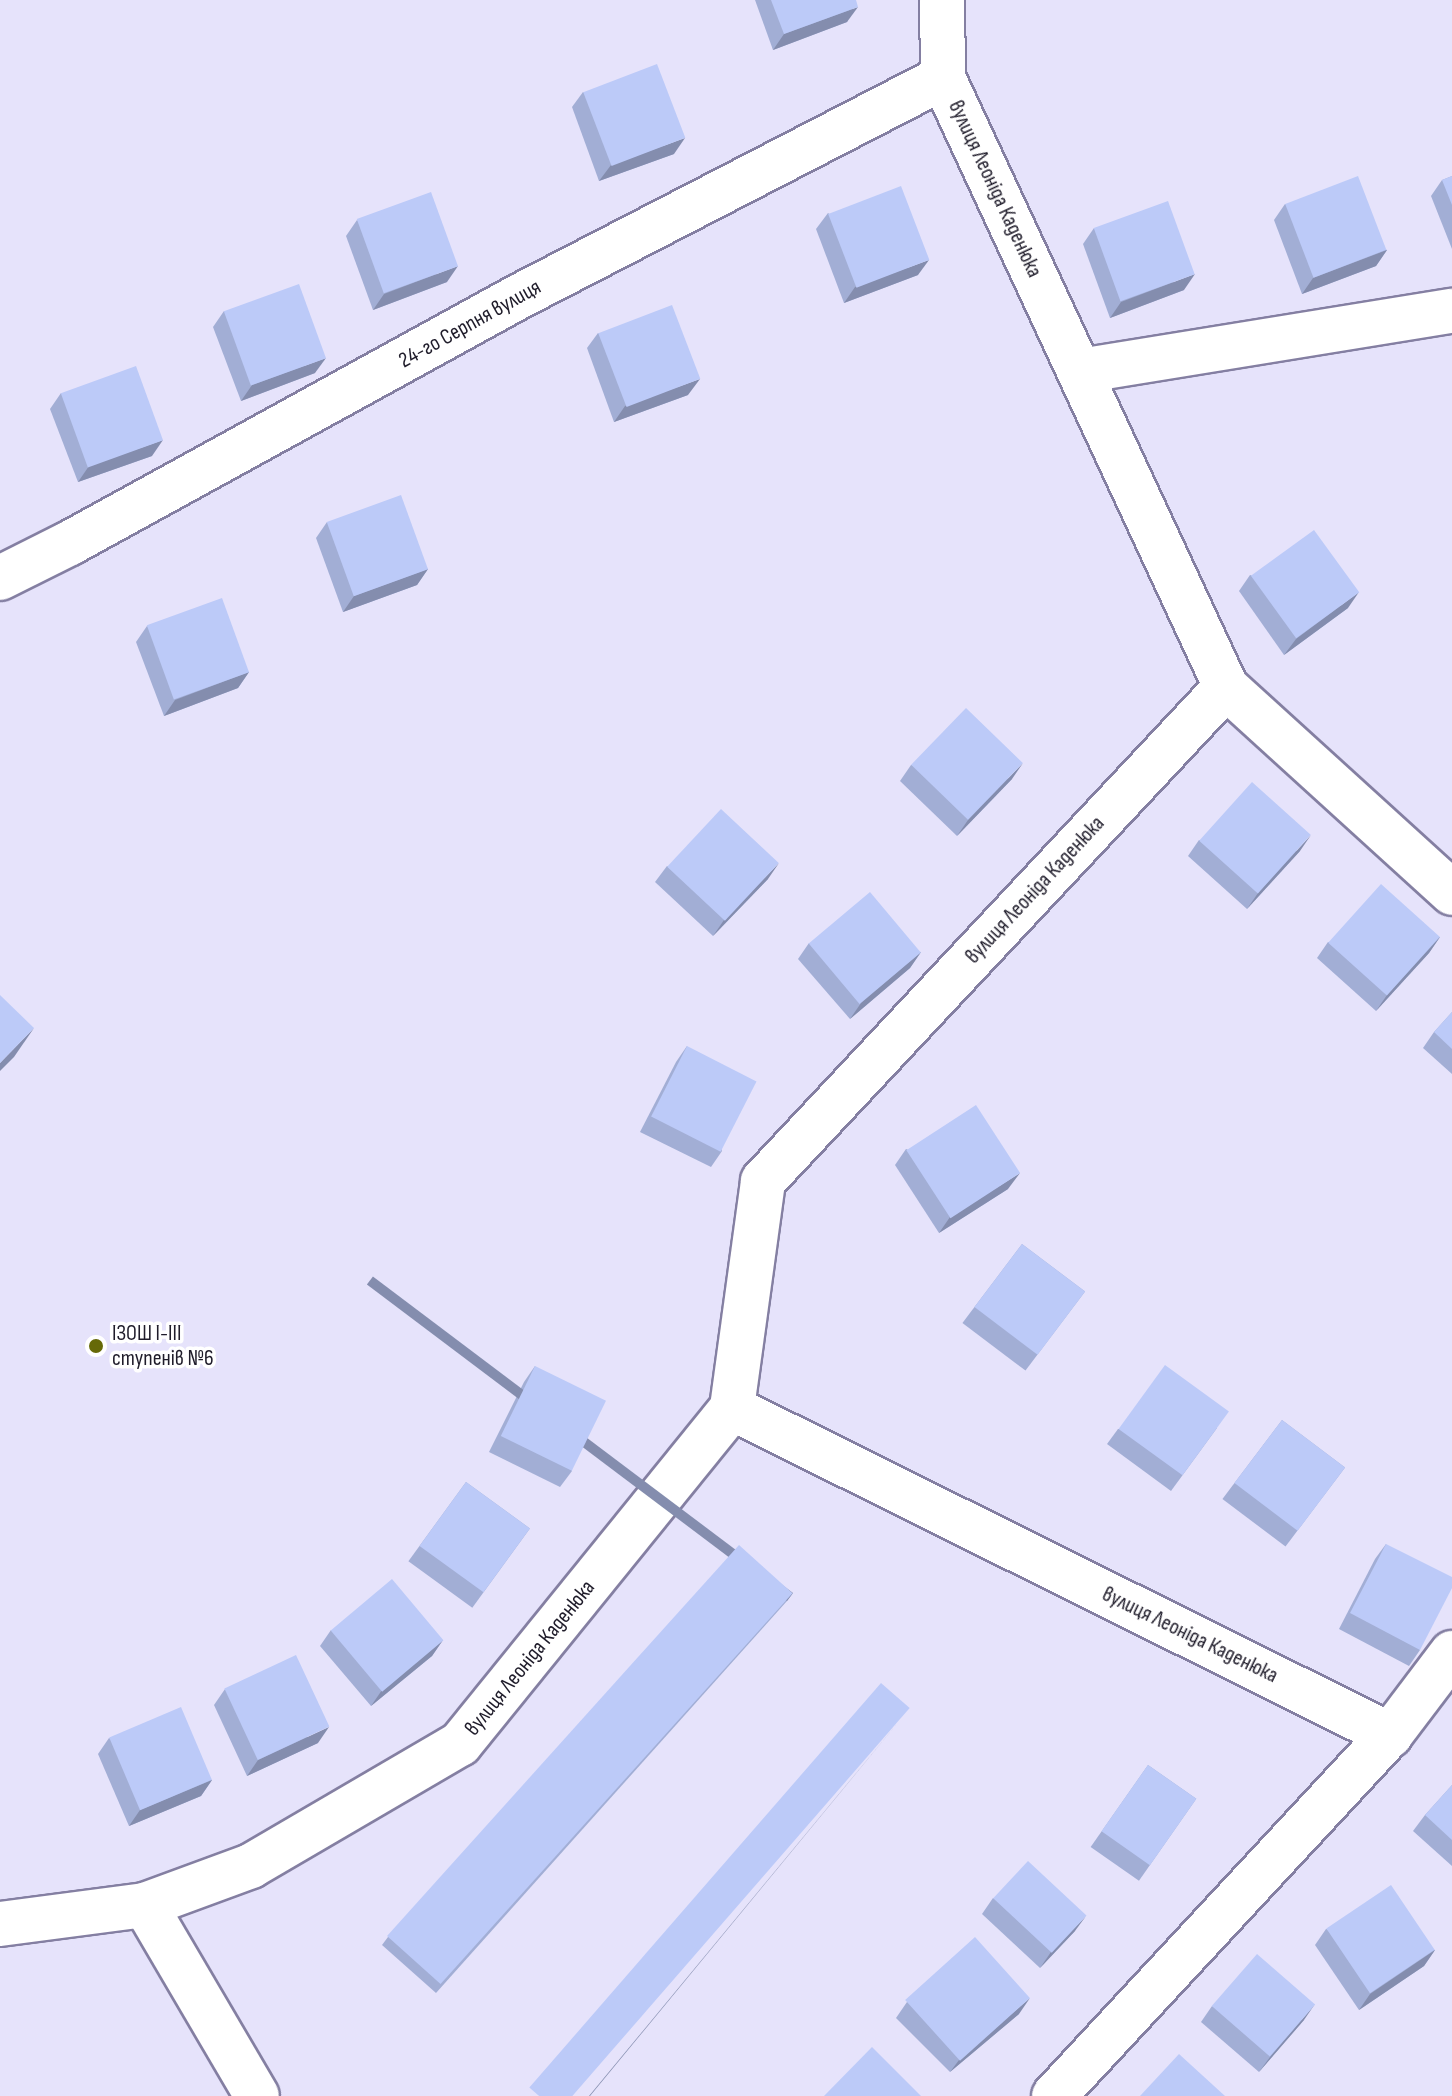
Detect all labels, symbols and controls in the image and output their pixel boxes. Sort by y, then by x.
street label: вулиця Леоніда Каденюка [942,96,1048,282]
street label: 24-го Серпня вулиця [394,274,546,374]
street label: вулиця Леоніда Каденюка [960,811,1110,969]
place label: ІЗОШ І-ІІІ ступенів №6 [112,1320,214,1372]
marker: ІЗОШ І-ІІІ ступенів №6 [87,1337,105,1355]
street label: вулиця Леоніда Каденюка [459,1575,601,1741]
street label: вулиця Леоніда Каденюка [1098,1581,1282,1689]

